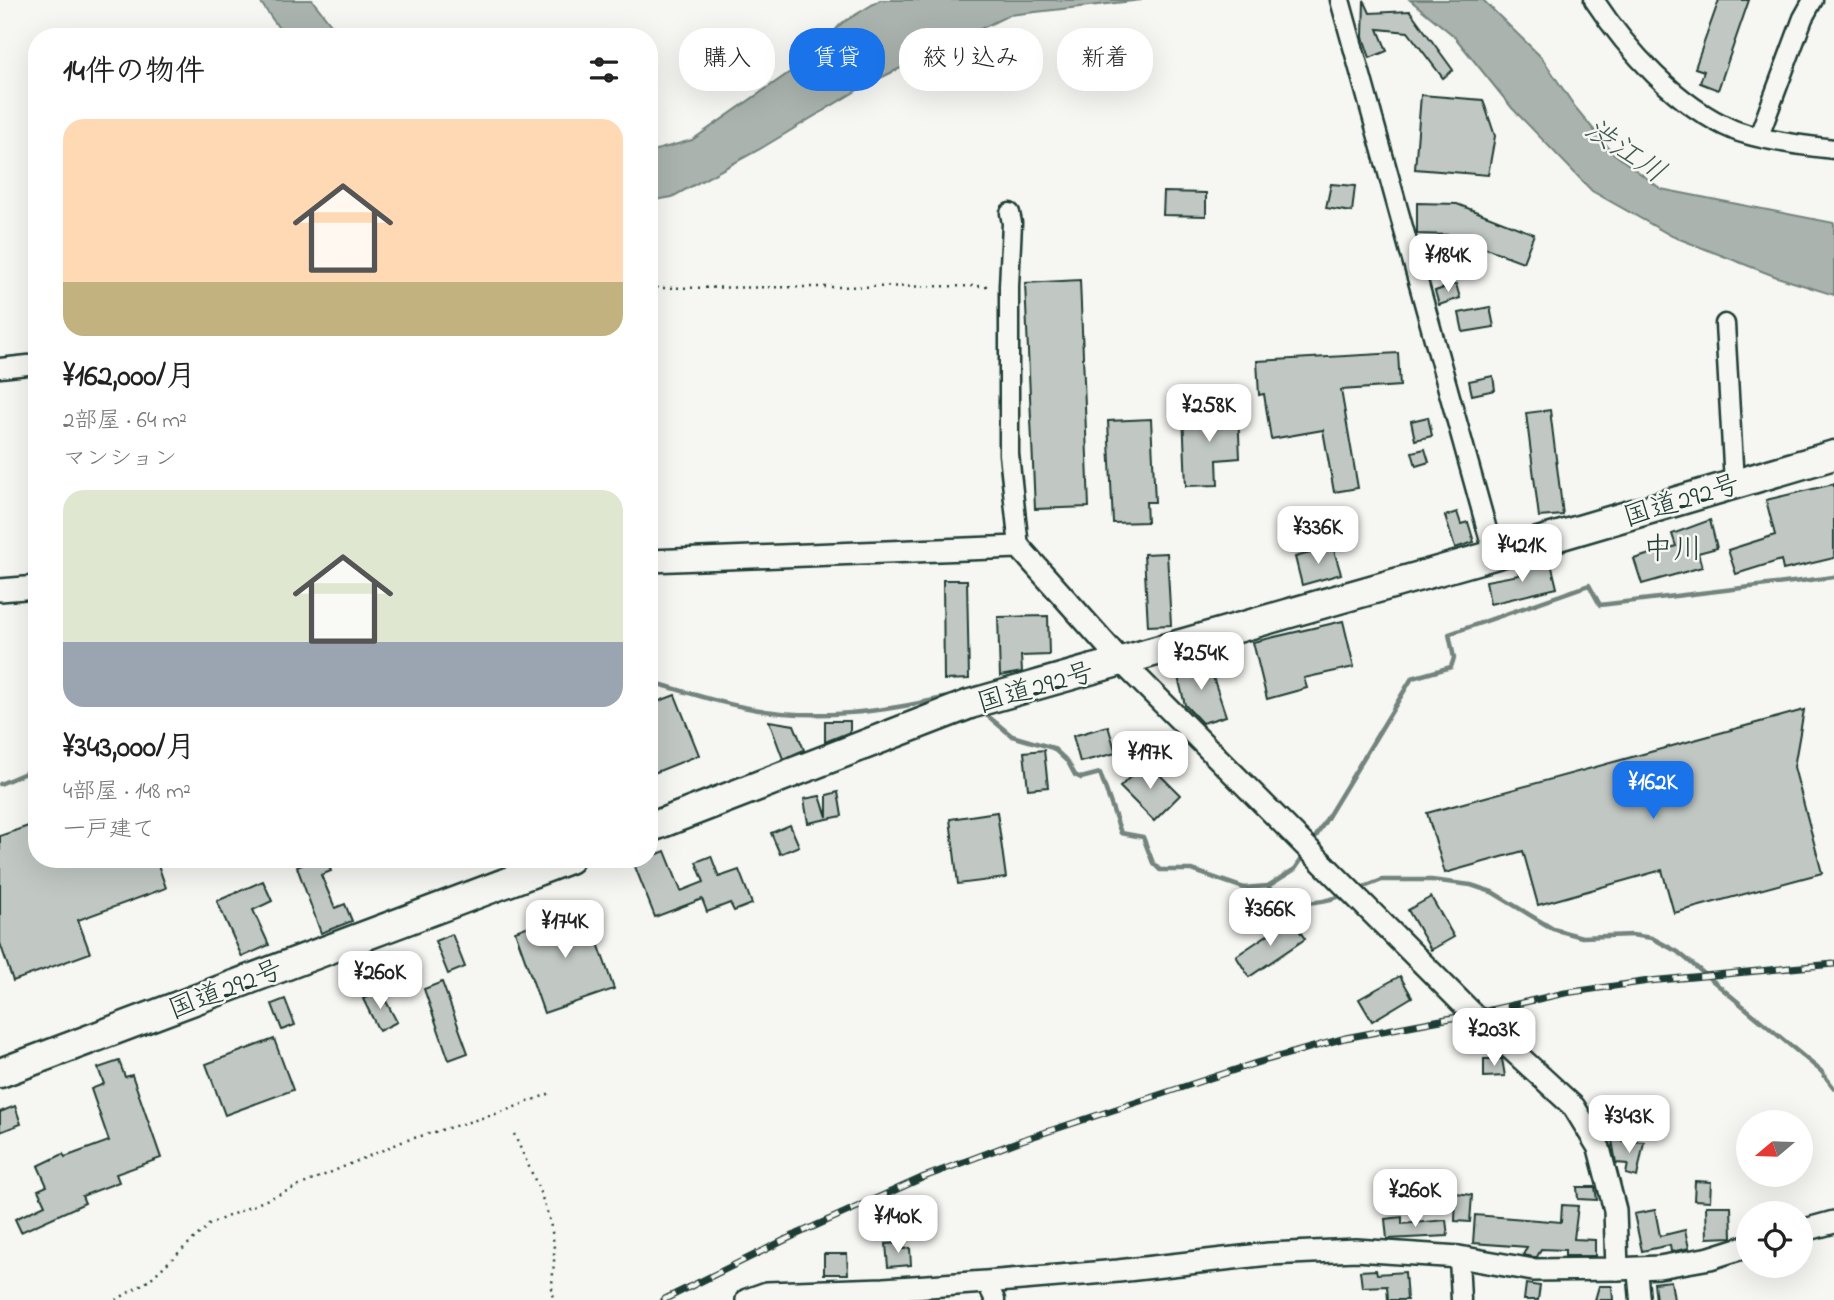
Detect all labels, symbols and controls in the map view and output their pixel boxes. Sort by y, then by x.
chip: 購入 [679,28,775,91]
chip: 賃貸 [789,28,885,91]
chip: 絞り込み [899,28,1043,91]
chip: 新着 [1057,28,1153,91]
text: 14件の物件 [63,51,205,95]
icon: filters [585,51,623,89]
water label: 渋江川 [1575,109,1674,196]
icon: home [280,165,406,291]
pin: ¥184K [1399,234,1497,294]
text: ¥184K [1425,240,1471,273]
text: ¥162,000/月 [63,356,196,400]
pin: ¥258K [1160,384,1258,444]
text: ¥258K [1182,390,1236,423]
text: 2部屋 · 64 m² [63,405,187,438]
text: マンション [63,443,177,476]
street label: 国道292号 [1619,465,1746,540]
pin: ¥336K [1269,506,1367,566]
text: ¥336K [1293,512,1343,545]
pin: ¥421K [1473,524,1571,584]
district label: 中川 [1643,529,1703,573]
text: ¥421K [1498,530,1546,563]
icon: home [280,536,406,662]
pin: ¥254K [1152,632,1250,692]
text: ¥254K [1174,638,1228,671]
street label: 国道292号 [973,653,1099,726]
text: ¥343,000/月 [63,727,195,771]
pin: ¥197K [1101,732,1199,791]
text: ¥197K [1128,737,1172,770]
pin: ¥162K [1604,762,1702,821]
text: ¥162K [1629,767,1678,800]
text: 4部屋 · 148 m² [63,776,191,809]
text: 一戸建て [63,814,155,847]
pin: ¥366K [1221,888,1319,948]
text: ¥366K [1245,894,1295,927]
pin: ¥174K [516,900,614,960]
text: ¥174K [542,906,588,939]
street label: 国道292号 [163,951,290,1032]
pin: ¥260K [331,951,429,1011]
text: ¥260K [354,957,406,990]
pin: ¥203K [1445,1009,1543,1068]
text: ¥203K [1469,1014,1520,1047]
pin: ¥343K [1580,1096,1678,1155]
text: ¥343K [1605,1101,1653,1134]
north arrow [1736,1110,1813,1186]
map controls [1736,1110,1813,1278]
pin: ¥260K [1366,1170,1464,1229]
text: ¥260K [1389,1175,1441,1208]
pin: ¥140K [849,1196,947,1255]
text: ¥140K [875,1201,921,1234]
button: locate [1736,1201,1813,1278]

